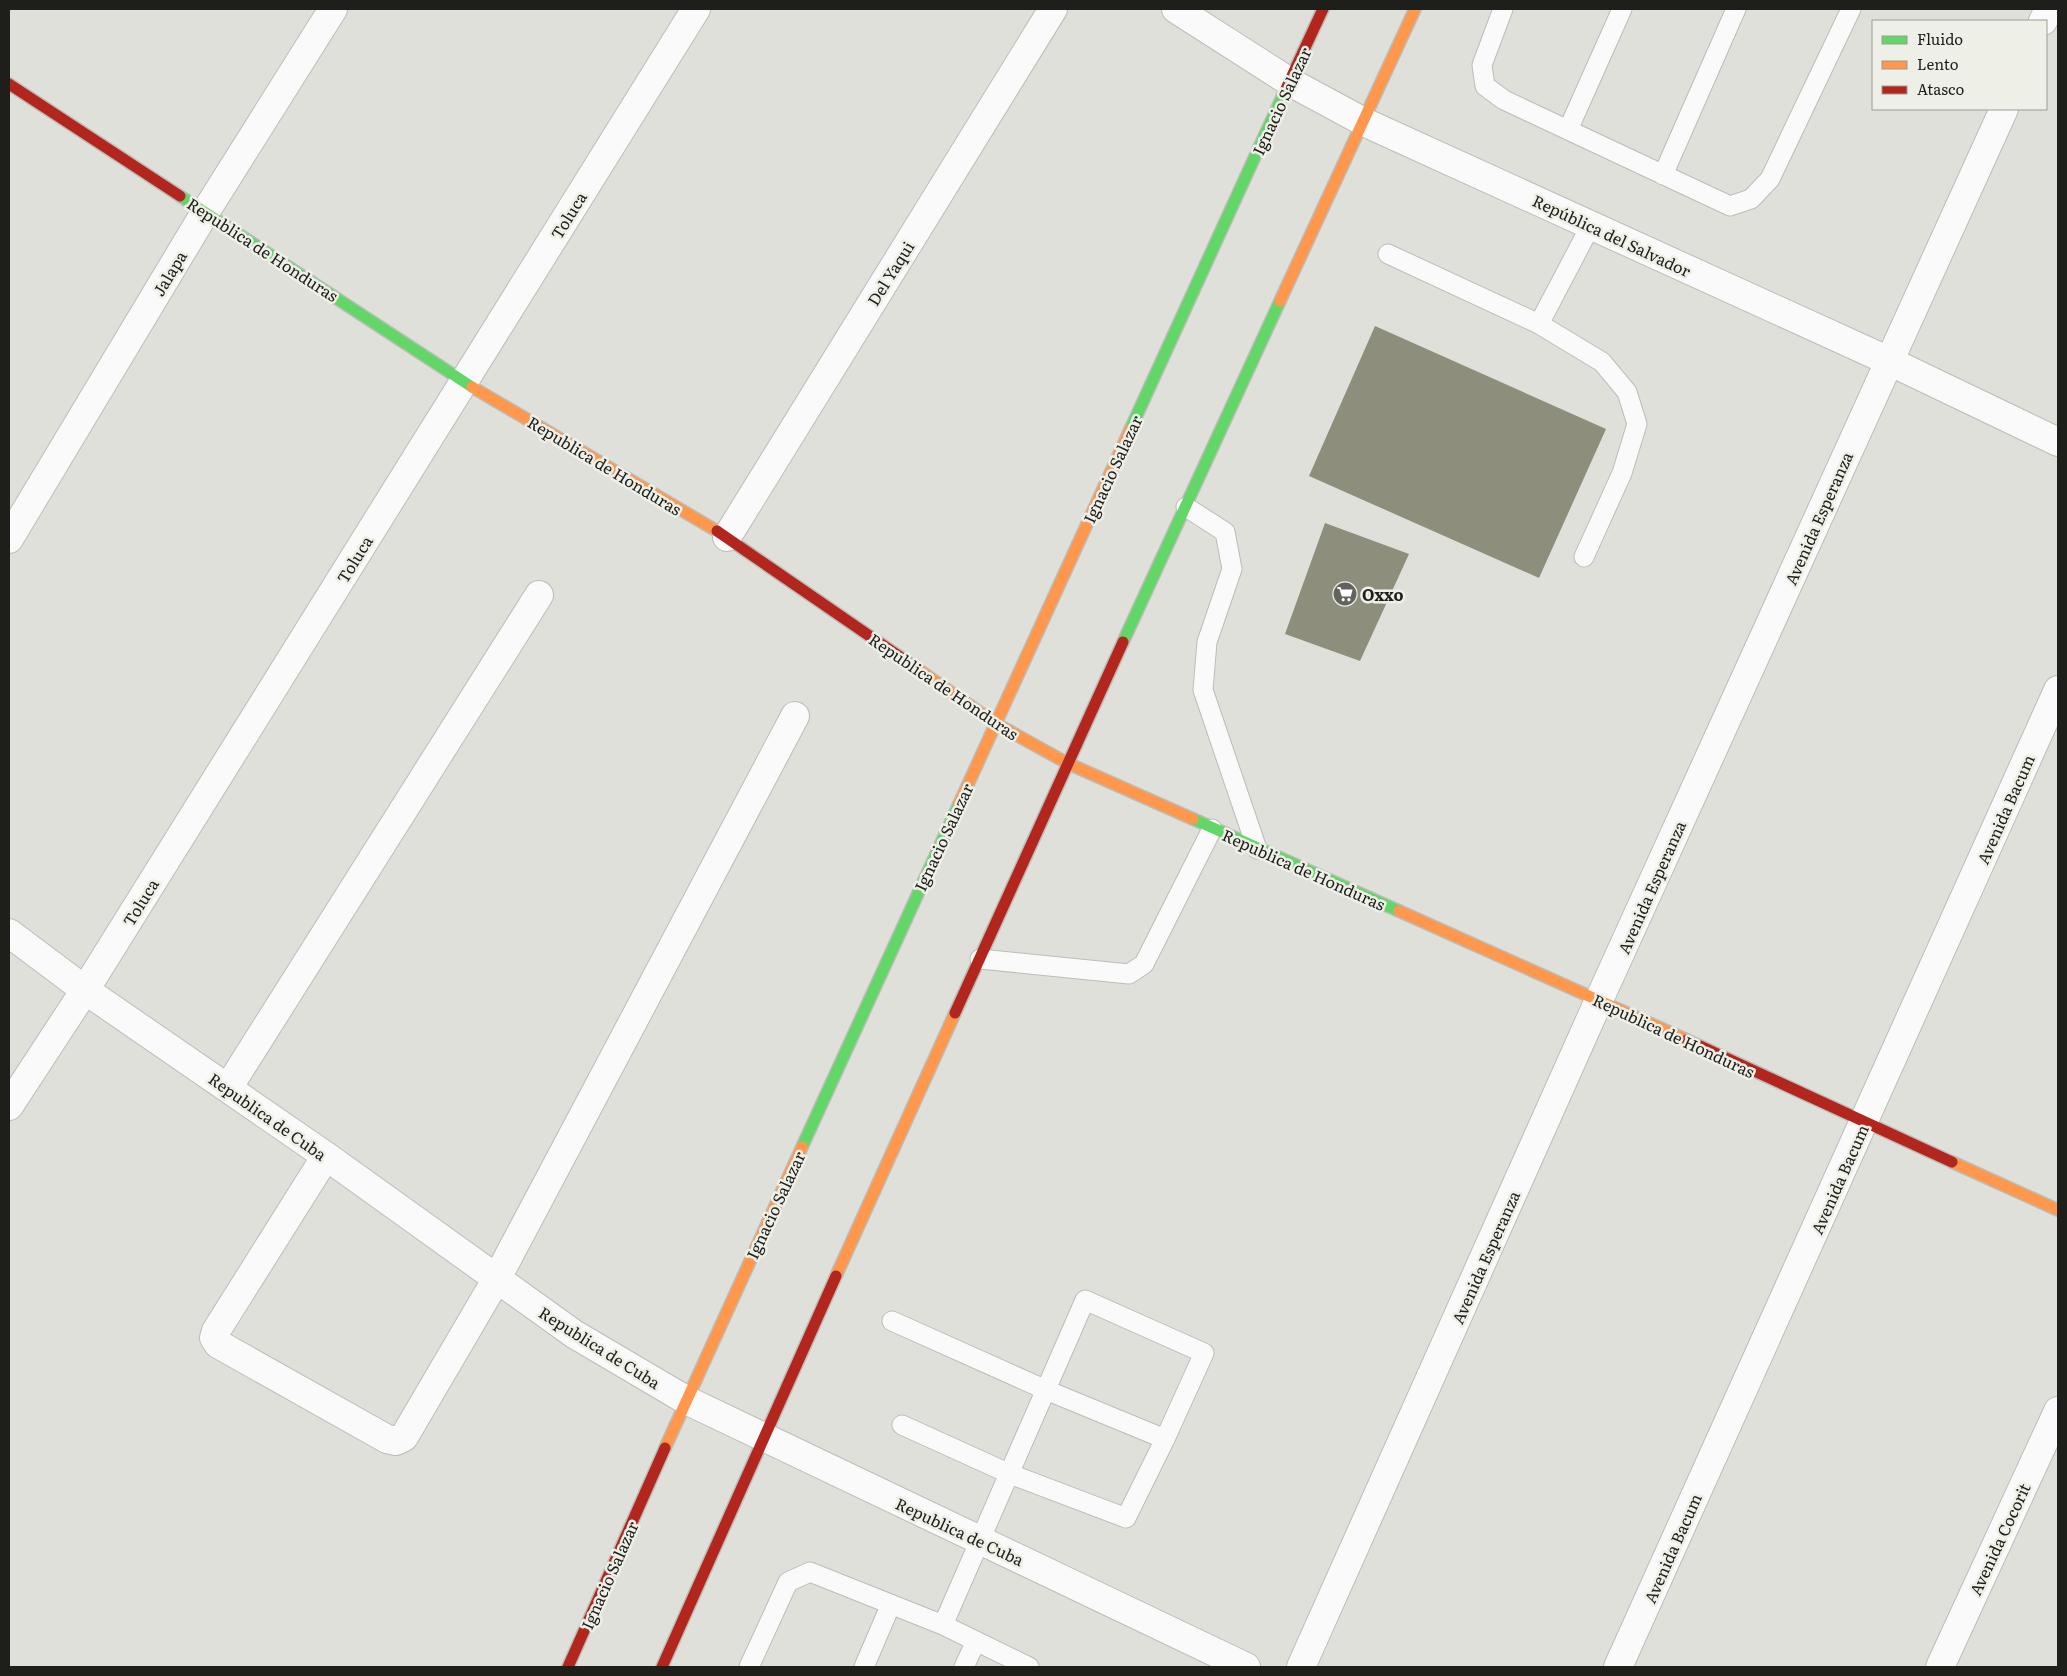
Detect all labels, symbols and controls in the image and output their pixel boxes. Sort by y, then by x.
legend [1872,20,2047,110]
text: Fluido [1917,27,1963,50]
street label: Ignacio Salazar [1246,43,1317,159]
text: Lento [1917,52,1959,75]
text: Atasco [1917,77,1964,100]
street label: Toluca [544,186,592,243]
street label: República del Salvador [1529,188,1695,282]
street label: Republica de Honduras [183,191,343,307]
street label: Del Yaqui [861,236,919,310]
street label: Jalapa [146,245,192,300]
street label: Republica de Honduras [523,409,687,521]
street label: Ignacio Salazar [1077,411,1148,527]
street label: Avenida Esperanza [1778,447,1858,588]
street label: Toluca [330,530,378,587]
supermarket icon: Oxxo [1332,581,1358,607]
place label: Oxxo [1362,582,1403,606]
street label: Republica de Honduras [864,627,1024,745]
street label: Avenida Bacum [1970,750,2040,868]
street label: Ignacio Salazar [908,779,979,895]
street label: Avenida Esperanza [1611,816,1691,957]
street label: Republica de Honduras [1219,822,1389,916]
street label: Toluca [116,873,164,930]
street label: Republica de Honduras [1589,987,1759,1083]
street label: Republica de Cuba [204,1066,332,1166]
street label: Avenida Bacum [1804,1120,1874,1238]
street label: Ignacio Salazar [740,1147,811,1263]
street label: Avenida Esperanza [1445,1186,1525,1327]
street label: Republica de Cuba [535,1300,666,1394]
street label: Avenida Cocorit [1962,1478,2036,1599]
street label: Avenida Bacum [1637,1489,1707,1607]
street label: Republica de Cuba [892,1491,1028,1571]
street label: Ignacio Salazar [574,1517,644,1633]

